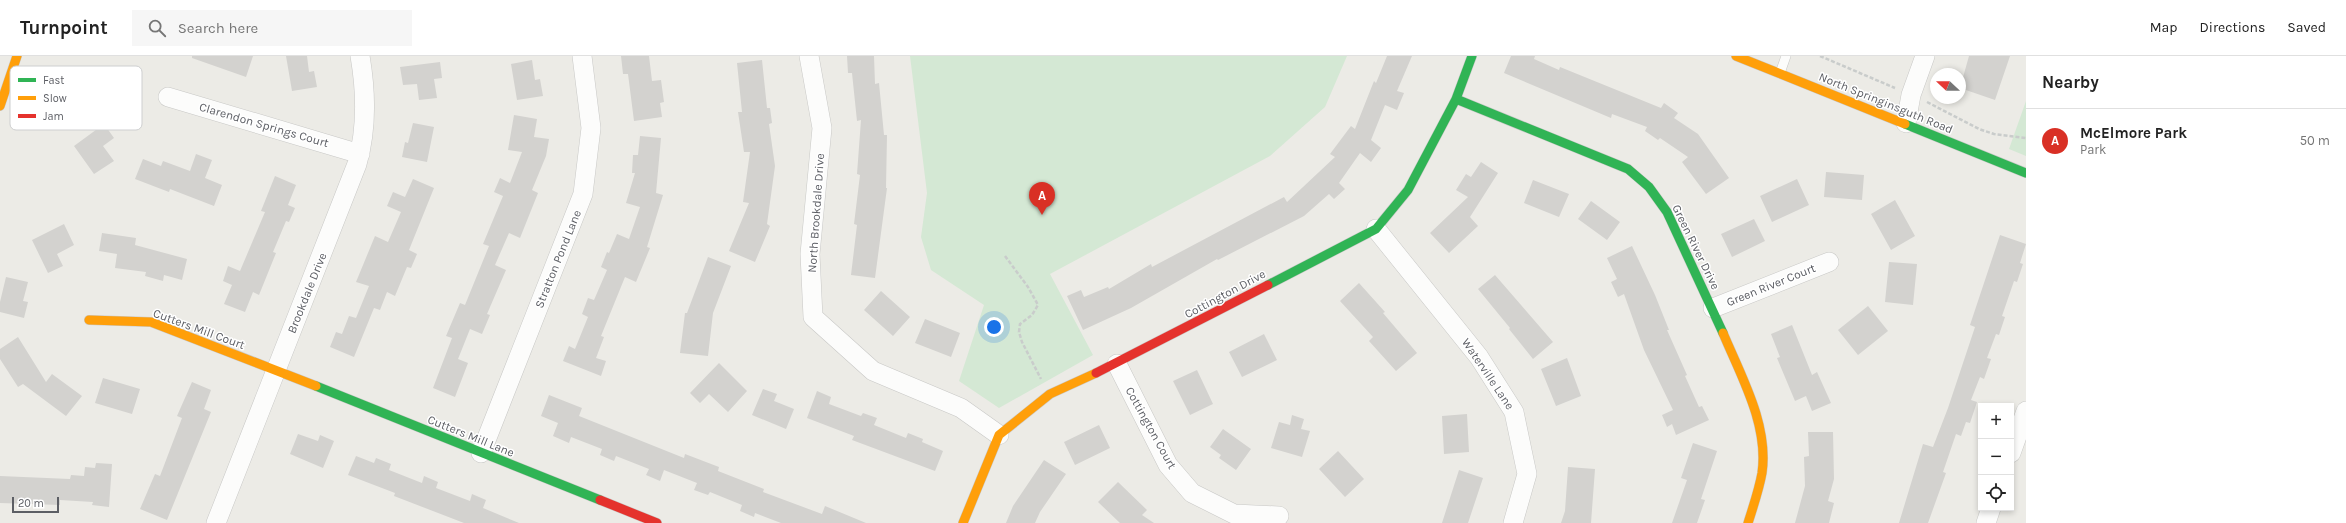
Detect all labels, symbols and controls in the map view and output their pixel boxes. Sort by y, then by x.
search box [132,10,412,46]
text: Turnpoint [20,17,108,39]
icon: search [146,17,168,39]
text: Search here [178,19,258,37]
text: Map [2150,19,2178,36]
text: Directions [2200,19,2265,36]
text: Saved [2287,19,2326,36]
legend [10,66,142,130]
north arrow [1930,68,1966,104]
street label: North Springinsguth Road [1817,70,1955,136]
text: Nearby [2042,72,2099,92]
text: Fast [43,74,64,87]
text: Slow [43,92,67,105]
street label: Clarendon Springs Court [198,100,331,150]
text: Jam [43,110,64,123]
text: McElmore Park [2080,124,2187,142]
text: A [2051,133,2059,148]
text: 50 m [2300,133,2330,148]
text: Park [2080,142,2106,157]
street label: North Brookdale Drive [805,153,827,273]
pin: A [1029,182,1055,215]
street label: Green River Drive [1669,202,1723,292]
street label: Stratton Pond Lane [532,208,584,310]
street label: Brookdale Drive [284,251,330,335]
street label: Green River Court [1724,261,1818,309]
street label: Cottington Drive [1182,267,1268,321]
street label: Cutters Mill Court [151,306,247,352]
your location [984,317,1004,337]
street label: Waterville Lane [1459,336,1517,412]
street label: Cottington Court [1123,384,1180,472]
map controls [1978,403,2014,511]
button: + [1978,403,2014,439]
street label: Cutters Mill Lane [426,412,516,460]
button: − [1978,439,2014,475]
button: locate [1978,475,2014,511]
scale bar [12,495,59,514]
text: 20 m [18,497,44,510]

